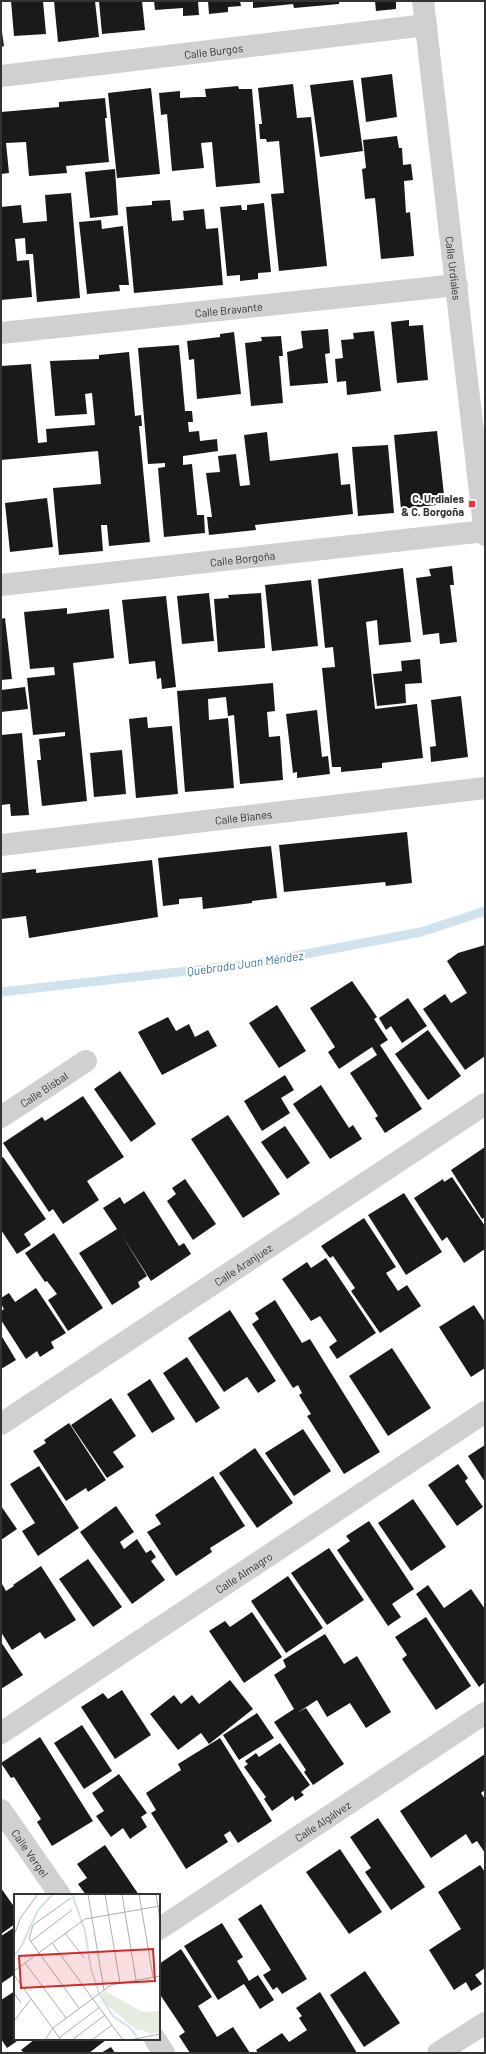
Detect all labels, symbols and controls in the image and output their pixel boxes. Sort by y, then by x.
street label: Calle Burgos [183,41,244,60]
street label: Calle Urdiales [444,235,464,301]
street label: Calle Bravante [194,299,263,319]
place label: C. Urdiales & C. Borgoña [401,492,464,518]
marker: C. Urdiales & C. Borgoña [467,499,477,509]
street label: Calle Borgoña [209,548,276,568]
street label: Calle Blanes [214,807,273,826]
water label: Quebrada Juan Méndez [186,948,305,978]
street label: Calle Bisbal [17,1069,70,1109]
street label: Calle Aranjuez [211,1240,275,1288]
street label: Calle Almagro [213,1549,274,1596]
street label: Calle Algálvez [292,1797,353,1844]
street label: Calle Vergel [10,1826,52,1879]
inset map [14,1894,160,2040]

